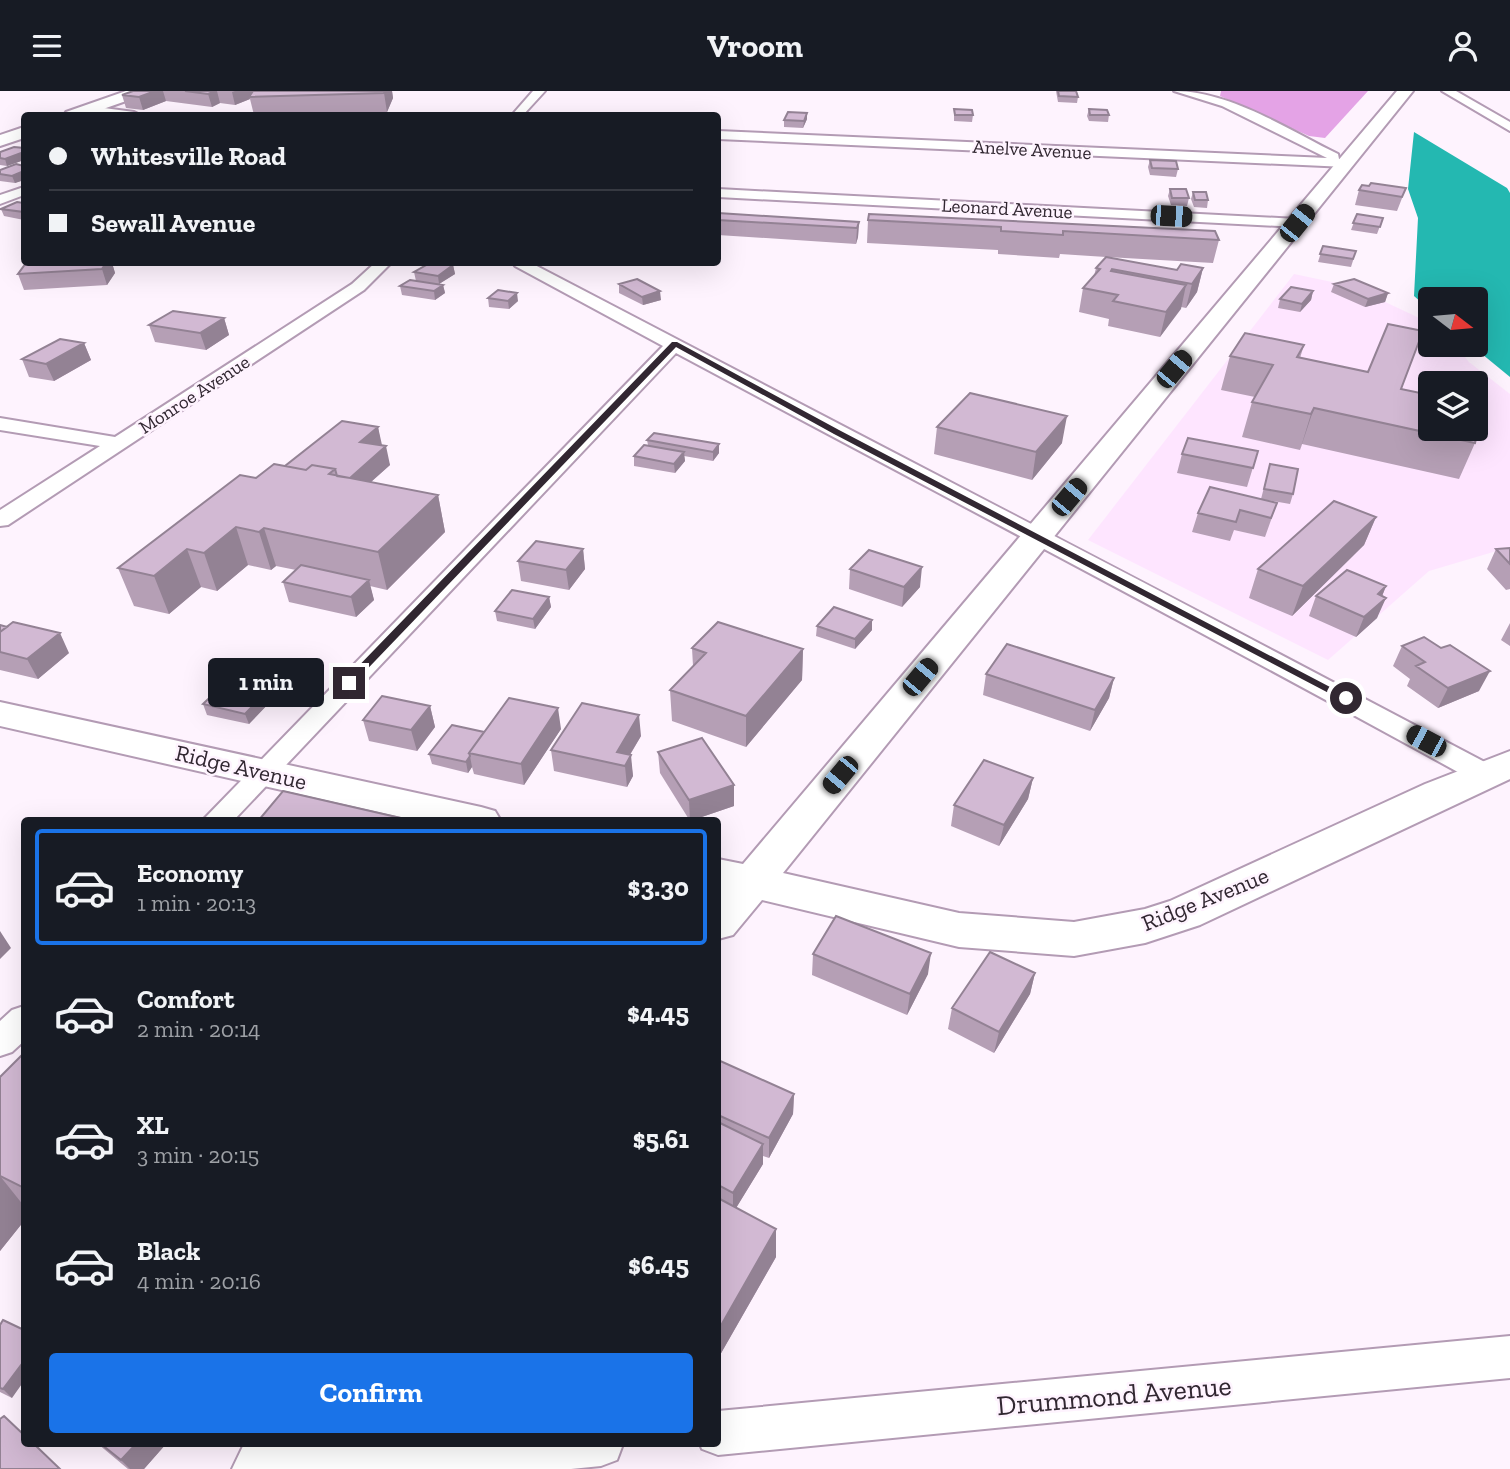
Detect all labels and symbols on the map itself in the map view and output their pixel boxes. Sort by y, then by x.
street label: Anelve Avenue [972,135,1092,164]
street label: Leonard Avenue [941,194,1073,223]
car [1276,200,1319,246]
car [1150,204,1193,228]
north arrow [1418,287,1488,357]
car [1153,346,1196,392]
street label: Monroe Avenue [135,350,254,439]
car [1048,474,1091,520]
car [899,654,942,700]
callout: 1 min [209,659,324,707]
route end [333,667,365,699]
route start [1330,682,1362,714]
car [1403,722,1450,760]
street label: Ridge Avenue [173,738,309,796]
car [819,752,862,798]
street label: Ridge Avenue [1138,861,1272,937]
street label: Drummond Avenue [995,1369,1233,1422]

